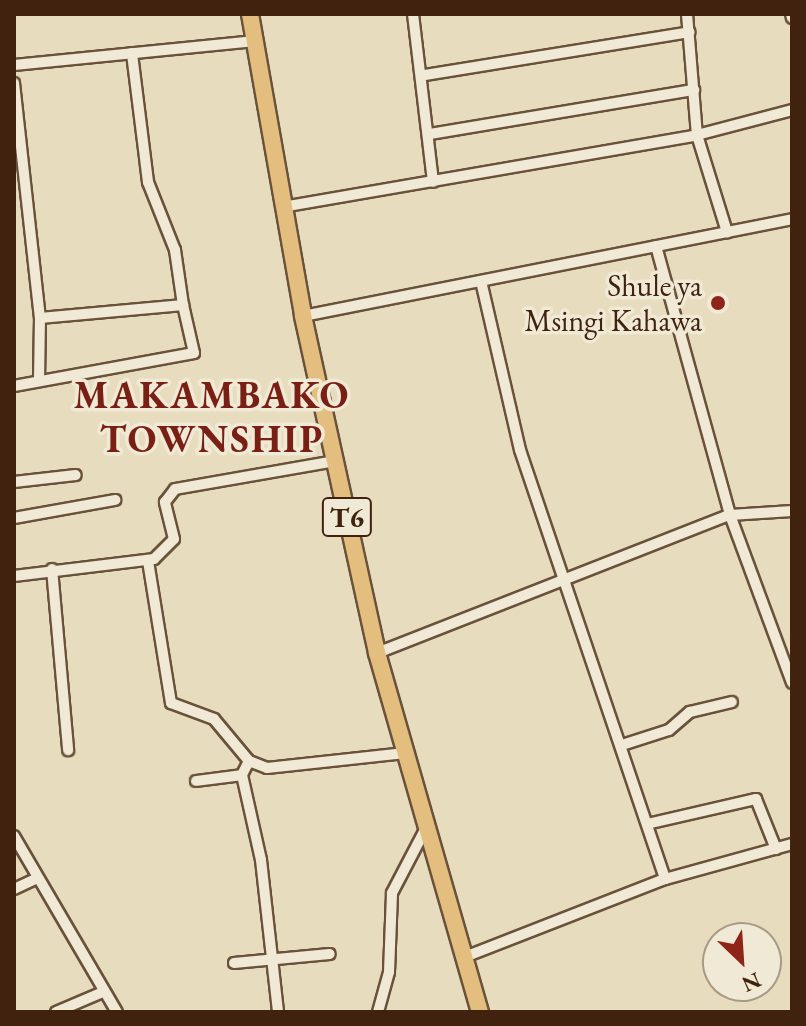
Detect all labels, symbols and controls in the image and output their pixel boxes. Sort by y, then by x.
place label: Shule ya Msingi Kahawa [524,268,702,338]
marker: Shule ya Msingi Kahawa [709,294,727,312]
district label: MAKAMBAKO TOWNSHIP [73,372,351,462]
road number: T6 [321,493,373,541]
north arrow [702,922,782,1002]
text: N [737,965,766,999]

